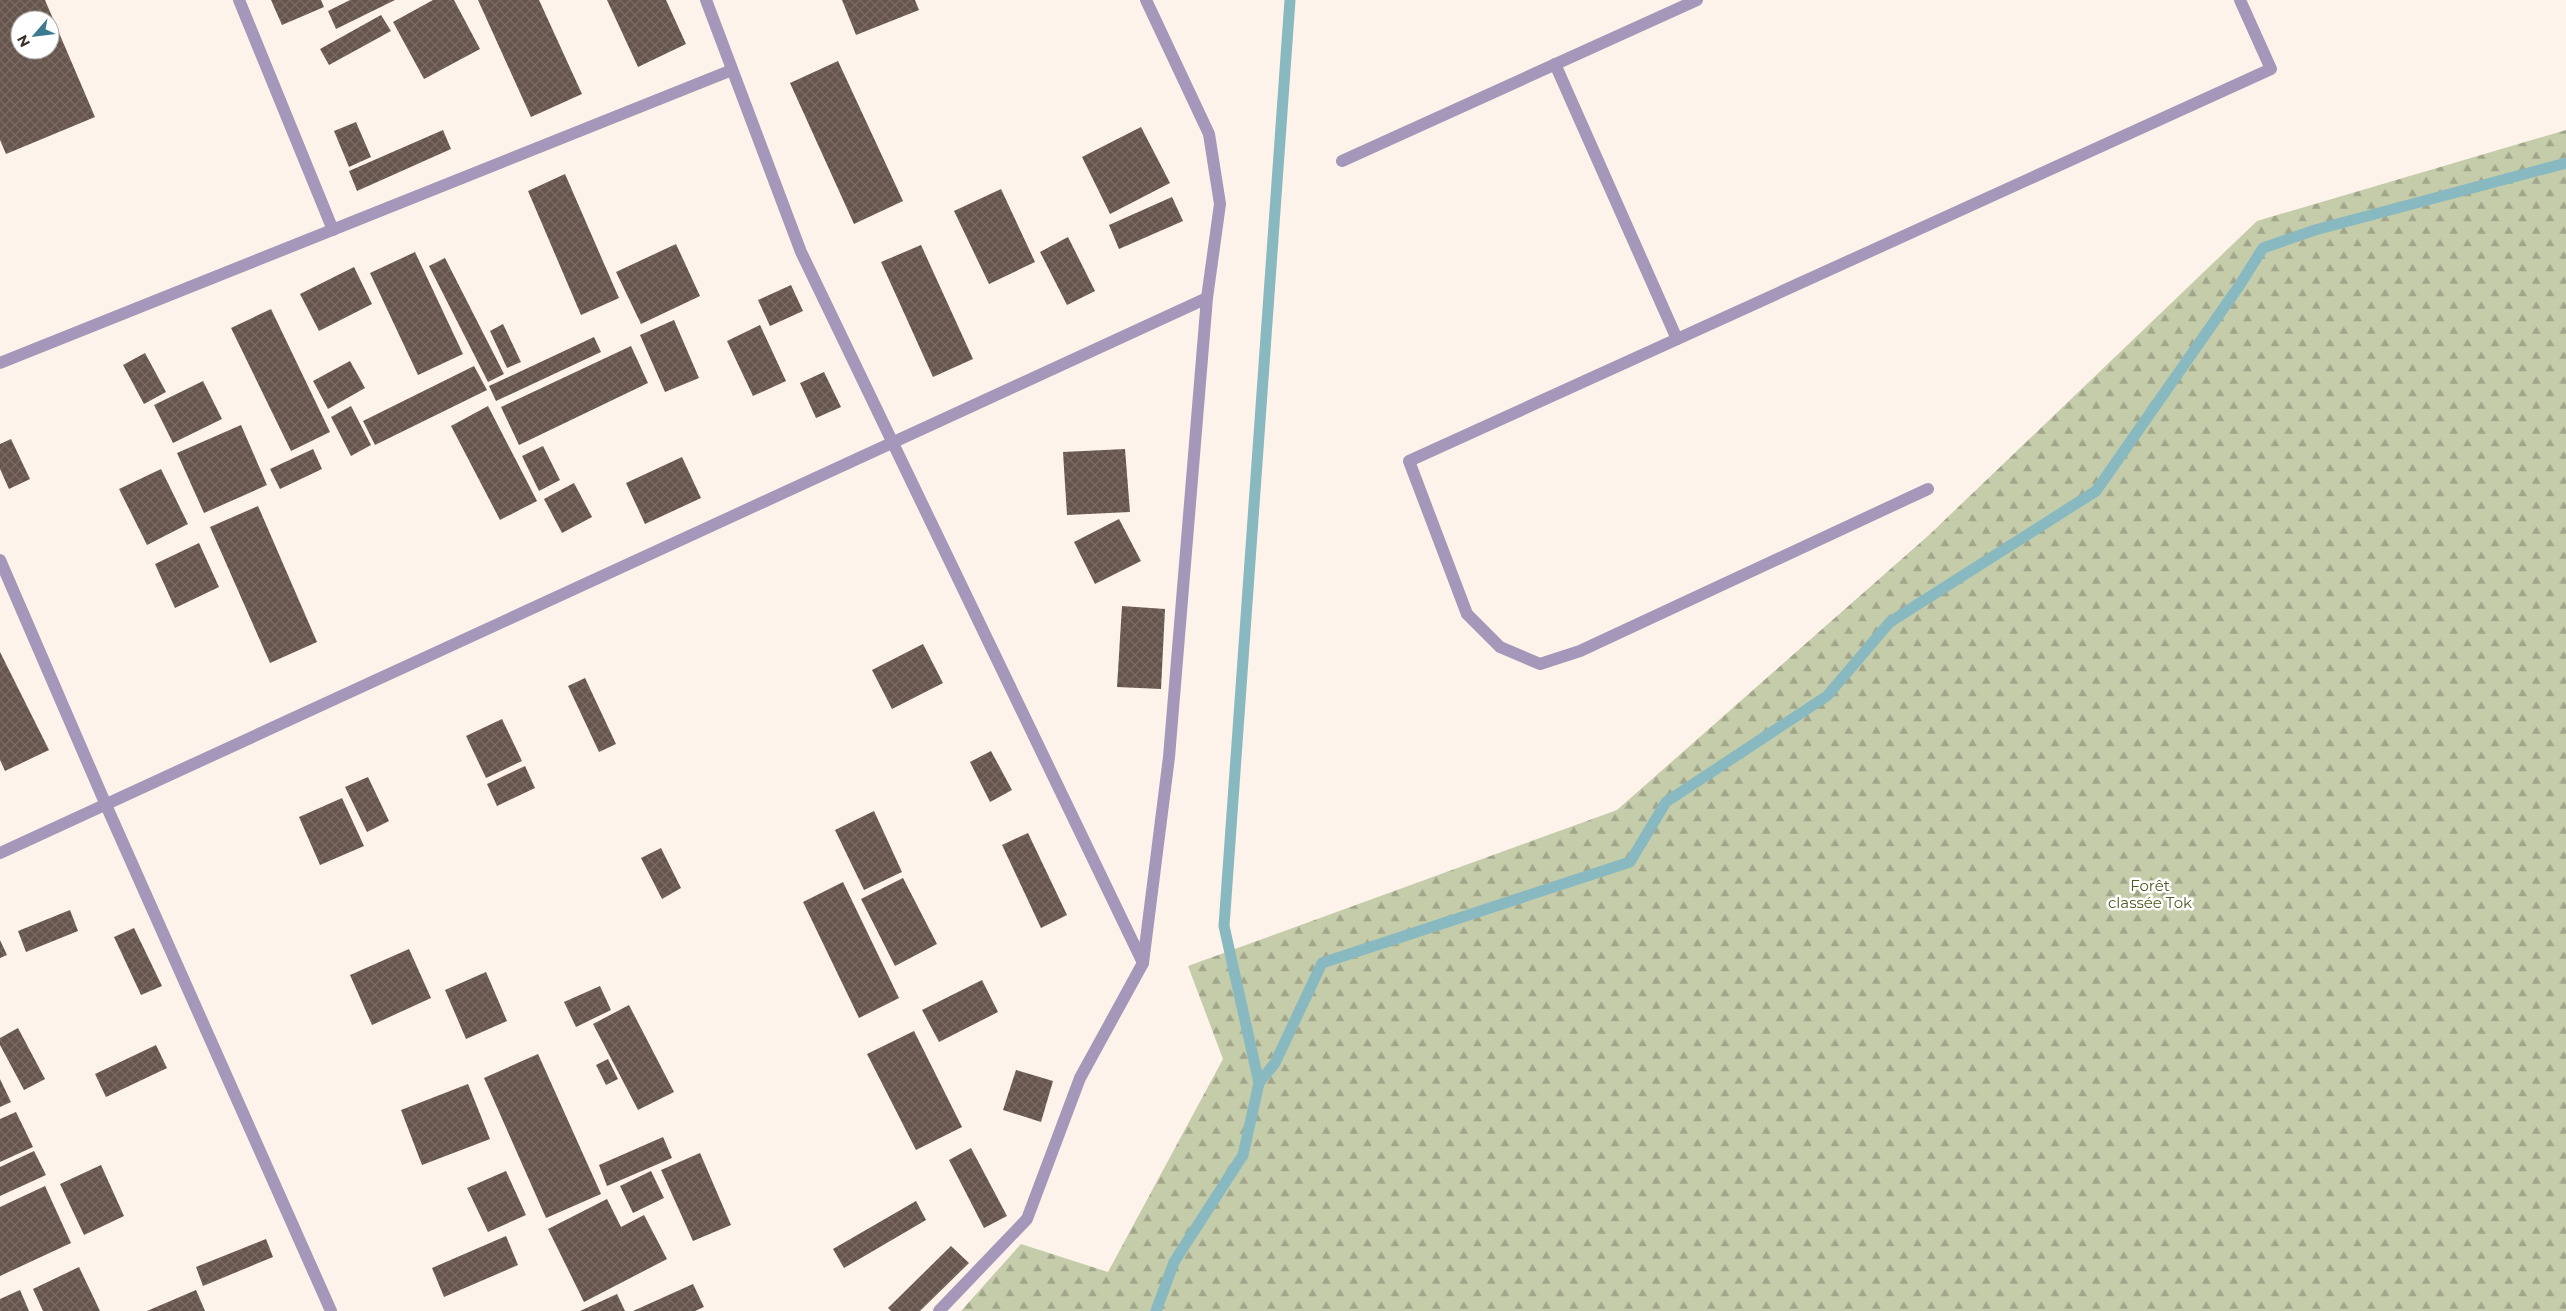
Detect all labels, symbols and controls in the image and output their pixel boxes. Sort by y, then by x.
north arrow [10,10,60,60]
text: N [13,32,34,50]
park label: Forêt classée Tok [2108,876,2192,912]

